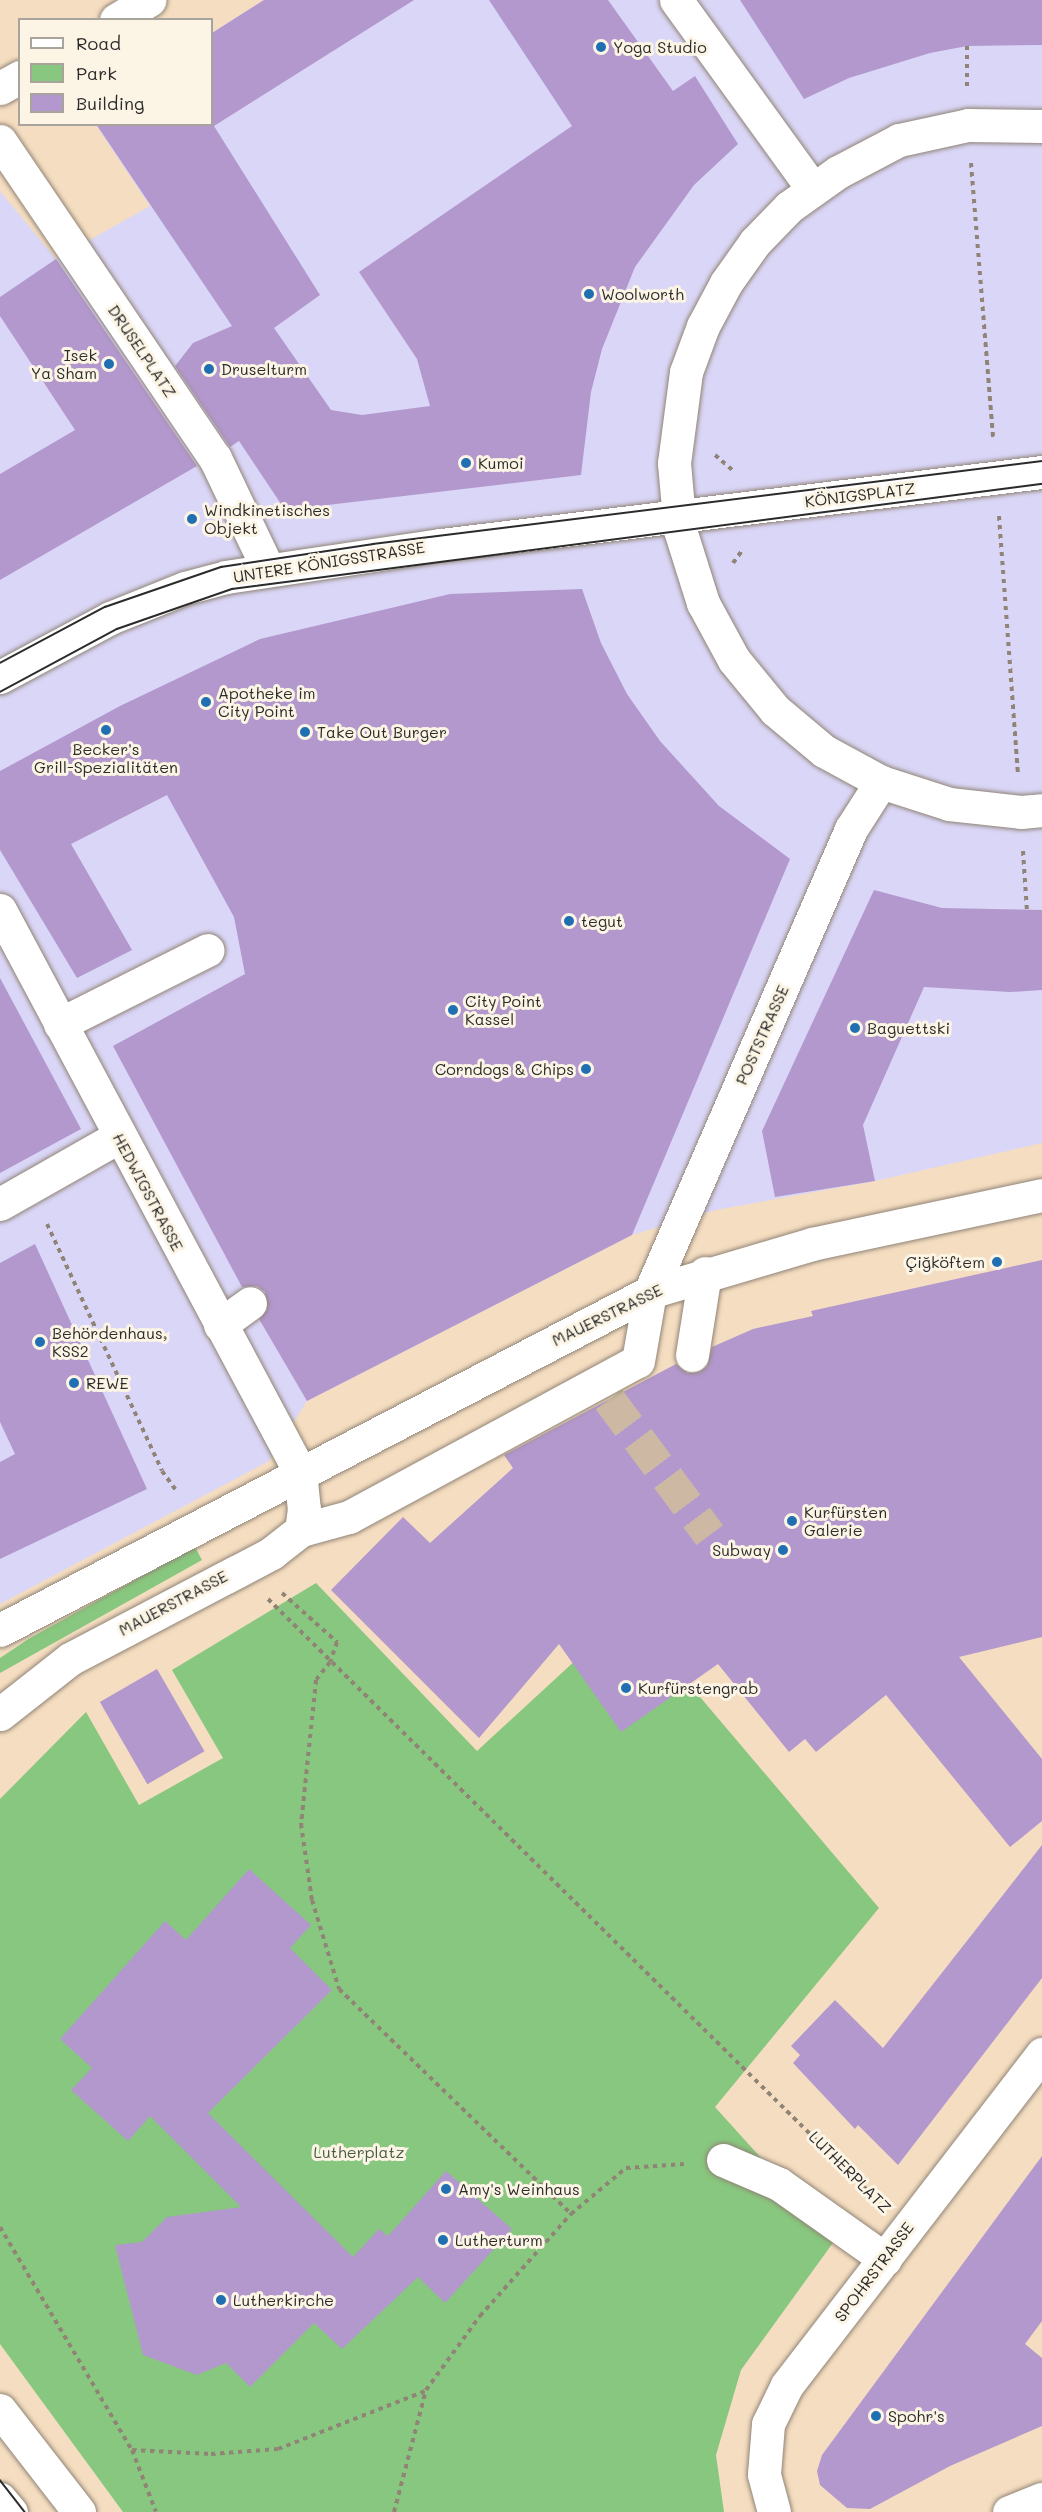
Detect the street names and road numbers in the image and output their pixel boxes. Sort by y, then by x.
street label: DRUSELPLATZ [104,301,180,401]
street label: KÖNIGSPLATZ [804,479,916,511]
street label: UNTERE KÖNIGSSTRASSE [232,537,426,587]
street label: POSTSTRASSE [732,982,792,1088]
street label: HEDWIGSTRASSE [109,1130,187,1254]
street label: MAUERSTRASSE [549,1280,665,1350]
street label: MAUERSTRASSE [115,1566,231,1640]
street label: LUTHERPLATZ [805,2127,895,2217]
street label: SPOHRSTRASSE [830,2218,918,2326]

